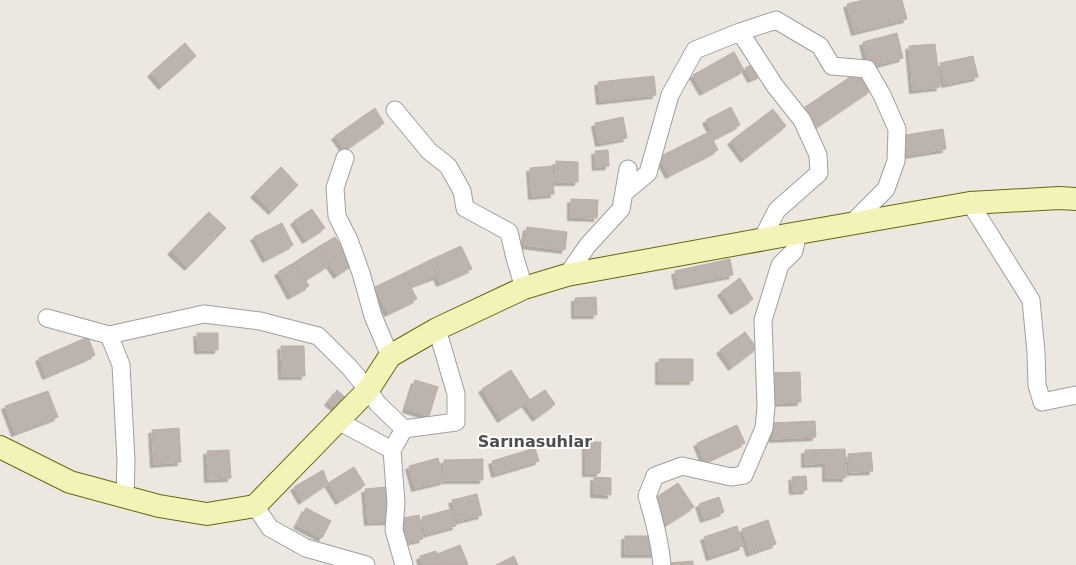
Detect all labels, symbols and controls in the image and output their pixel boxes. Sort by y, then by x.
district label: Sarınasuhlar [478,432,592,451]

